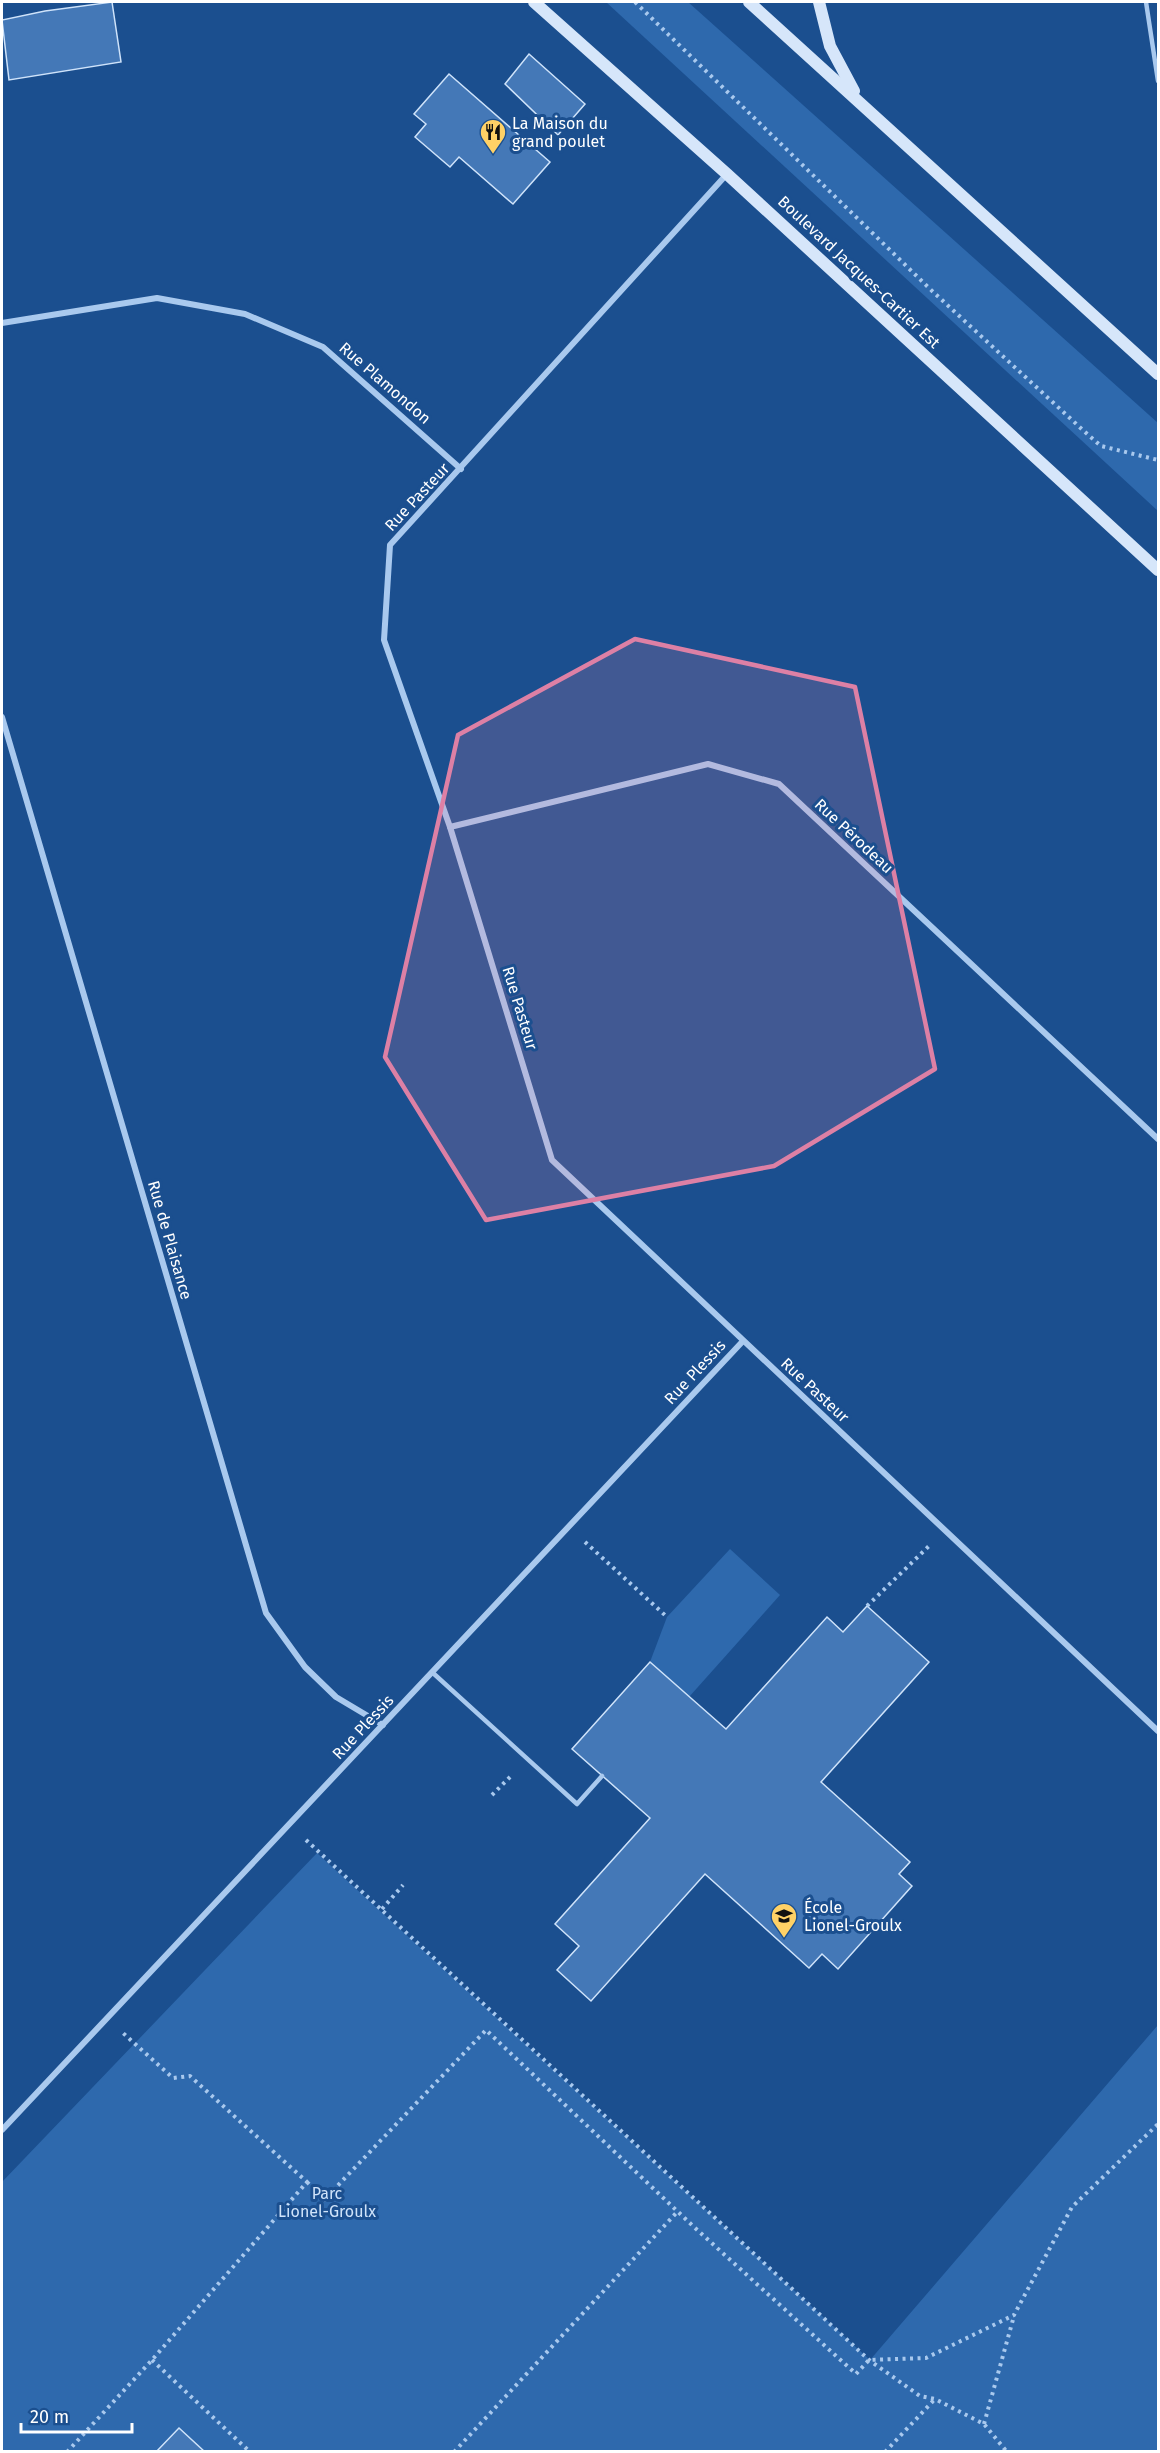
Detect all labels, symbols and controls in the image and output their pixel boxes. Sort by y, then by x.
place label: La Maison du grand poulet [512,114,608,151]
restaurant icon: La Maison du grand poulet [478,117,508,155]
street label: Boulevard Jacques-Cartier Est [774,192,944,352]
street label: Rue Plamondon [335,338,435,428]
street label: Rue Pasteur [381,458,454,535]
street label: Rue Pérodeau [811,795,897,877]
street label: Rue Pasteur [498,964,542,1053]
street label: Rue de Plaisance [144,1178,196,1302]
street label: Rue Plessis [660,1336,730,1408]
street label: Rue Pasteur [777,1354,854,1427]
street label: Rue Plessis [328,1691,398,1763]
place label: École Lionel-Groulx [804,1897,902,1935]
school or university icon: École Lionel-Groulx [769,1901,799,1939]
park label: Parc Lionel-Groulx [278,2184,376,2221]
scale bar [21,2396,132,2434]
text: 20 m [30,2406,69,2428]

